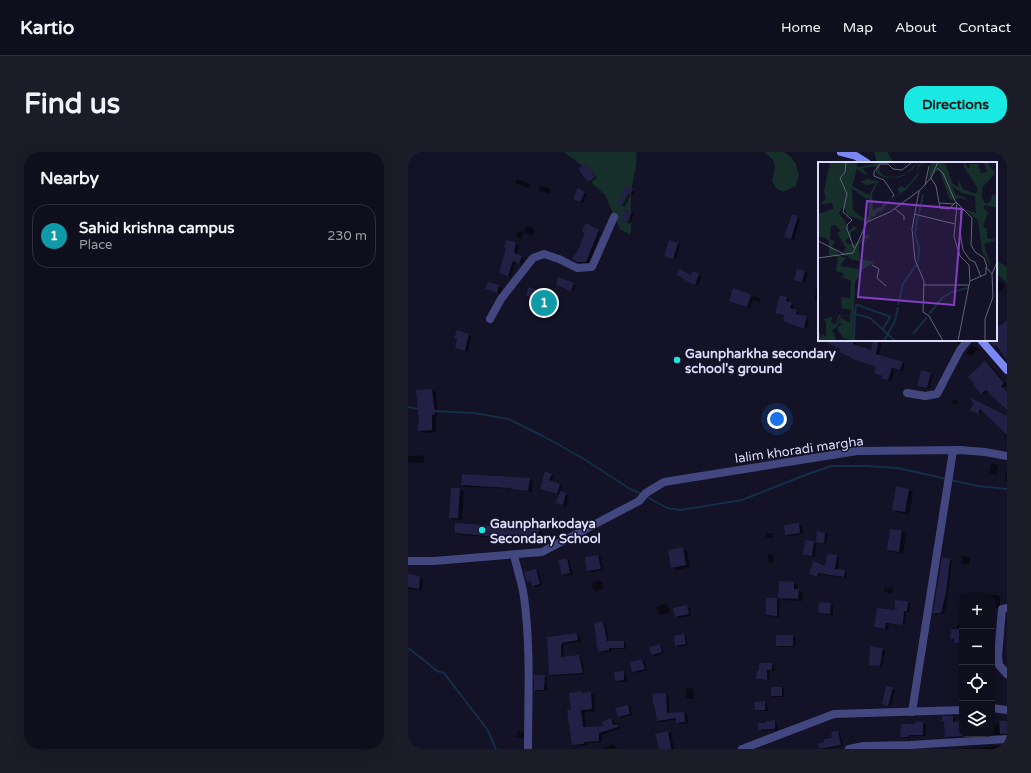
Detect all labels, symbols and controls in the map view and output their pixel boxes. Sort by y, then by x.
text: Kartio [20,17,74,39]
text: Home [781,19,821,36]
text: Map [843,19,873,36]
text: About [895,19,937,36]
text: Contact [959,19,1011,36]
button: Directions [904,86,1007,123]
text: Find us [24,87,120,121]
inset map [818,162,997,341]
text: Nearby [40,168,99,189]
text: Sahid krishna campus [79,219,234,237]
text: 1 [50,228,58,244]
text: 230 m [327,228,367,244]
text: Place [79,237,112,253]
pin: 1 [531,288,557,318]
place label: Gaunpharkha secondary school's ground [685,346,836,377]
marker: Gaunpharkha secondary school's ground [672,355,682,365]
your location [767,409,787,429]
street label: lalim khoradi margha [734,433,865,467]
place label: Gaunpharkodaya Secondary School [490,516,601,547]
marker: Gaunpharkodaya Secondary School [477,525,487,535]
map controls [959,593,995,737]
button: + [959,593,995,629]
button: − [959,629,995,665]
button: locate [959,665,995,701]
button: layers [959,701,995,737]

